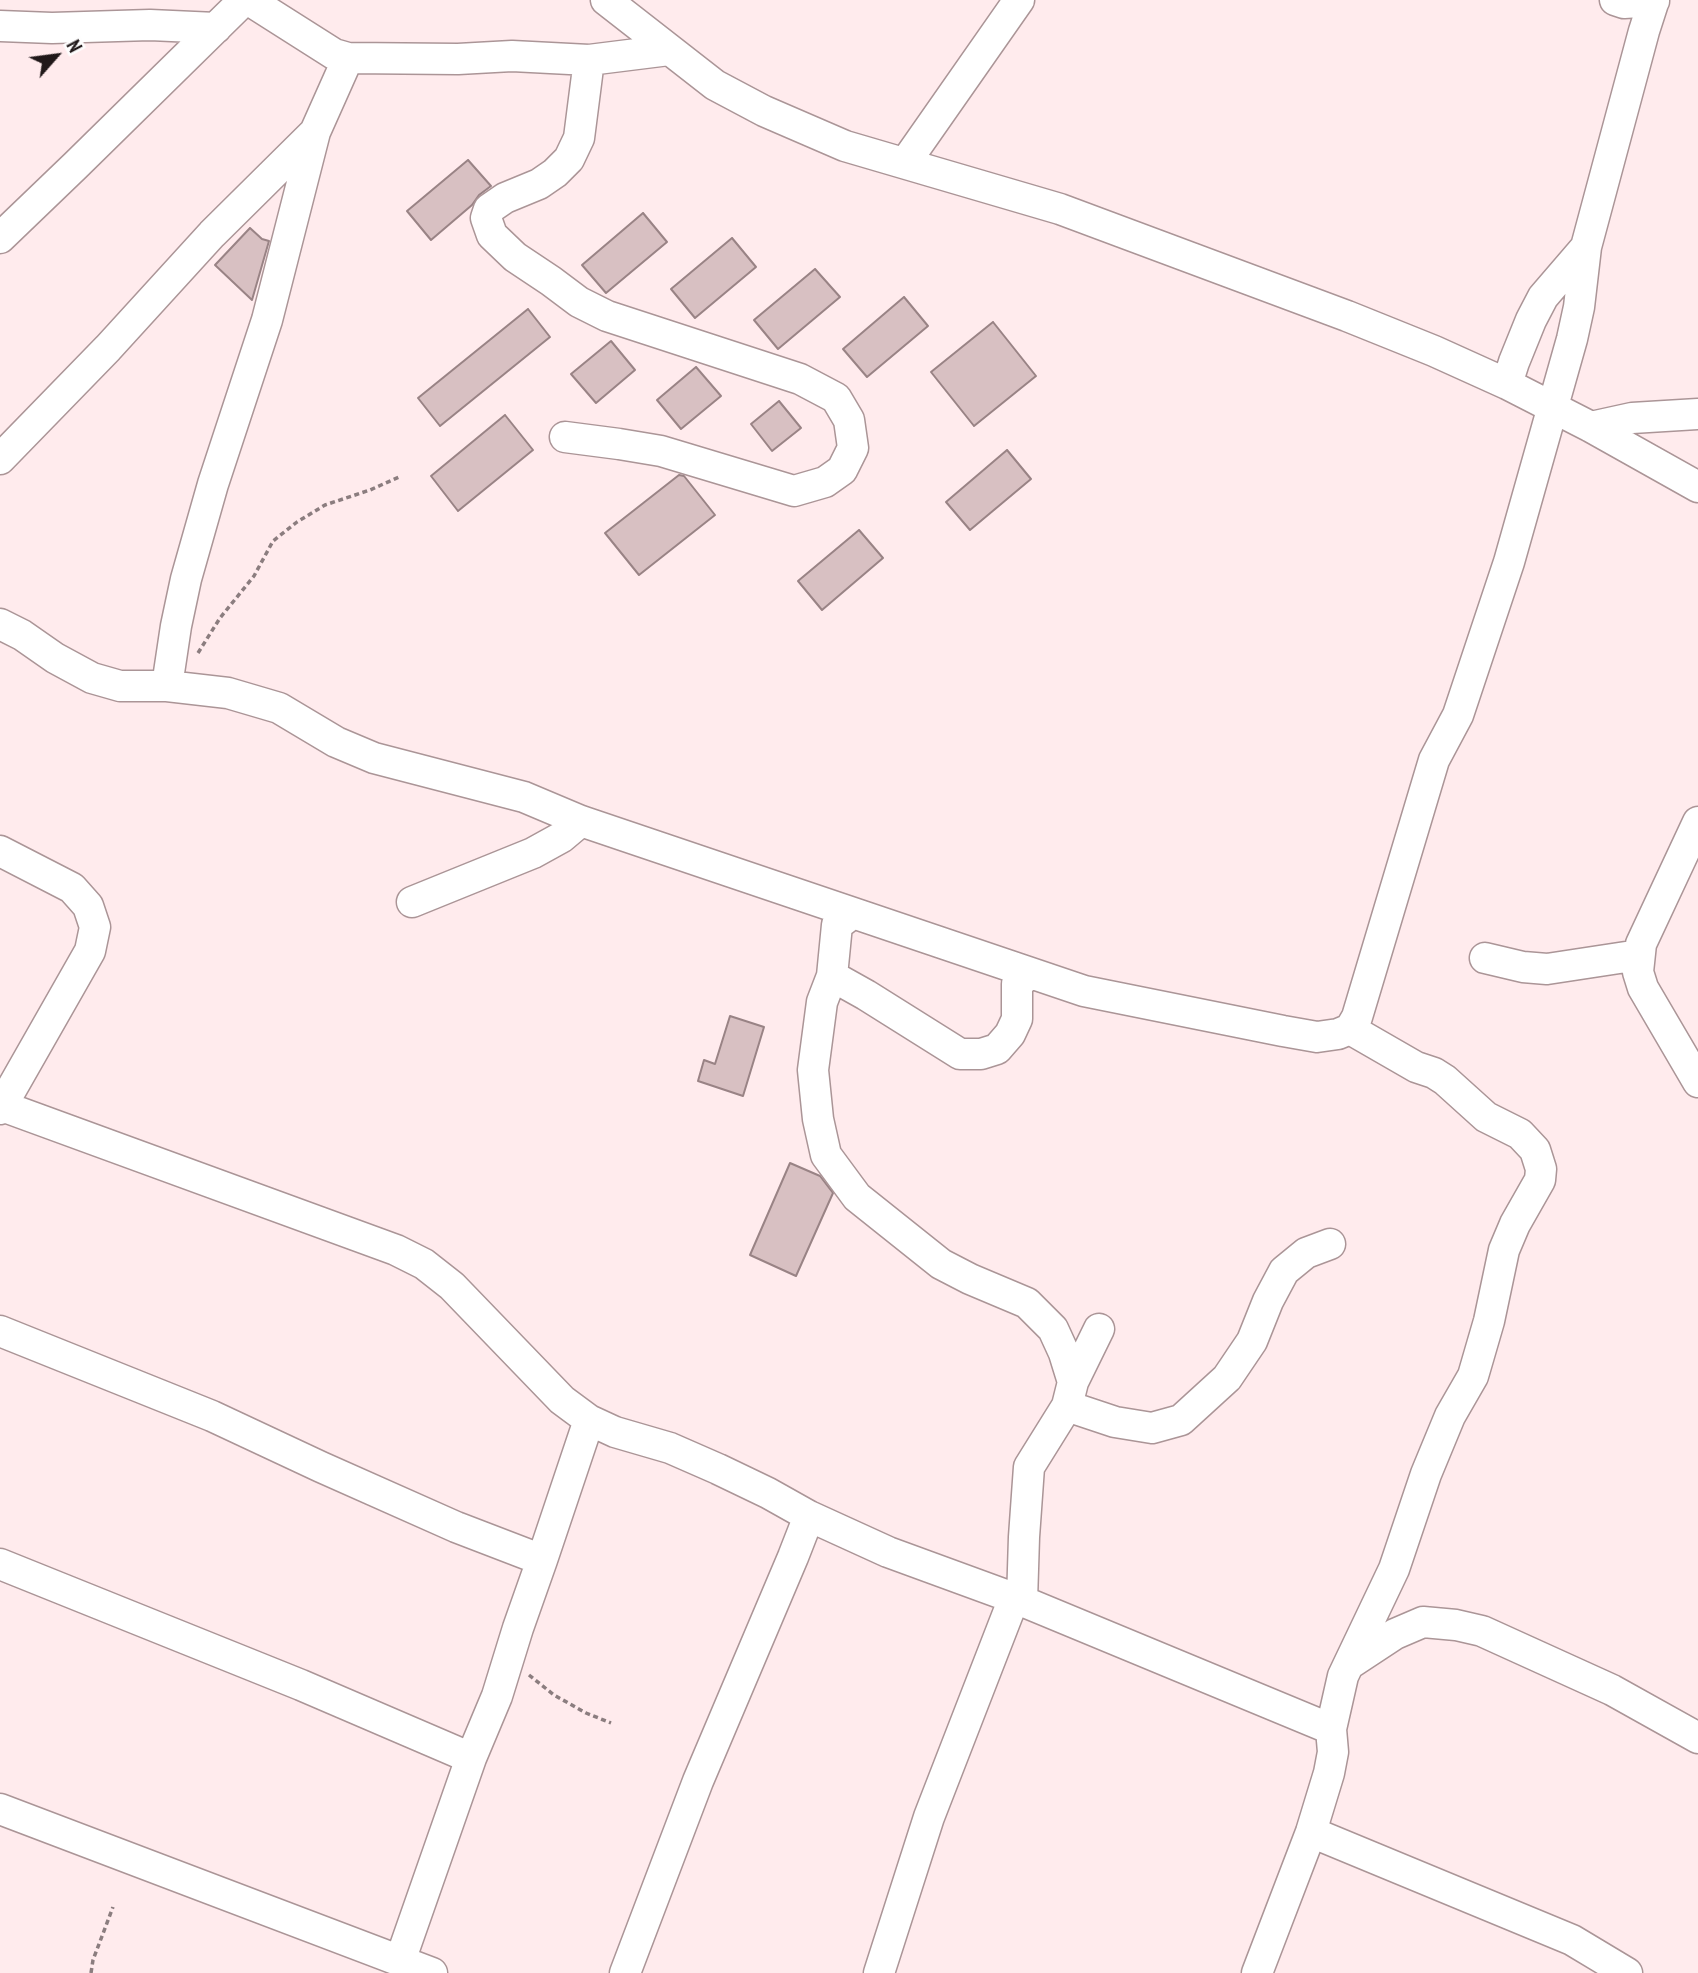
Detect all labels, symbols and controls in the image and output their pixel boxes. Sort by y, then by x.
north arrow [21,21,91,91]
text: N [62,36,88,56]

